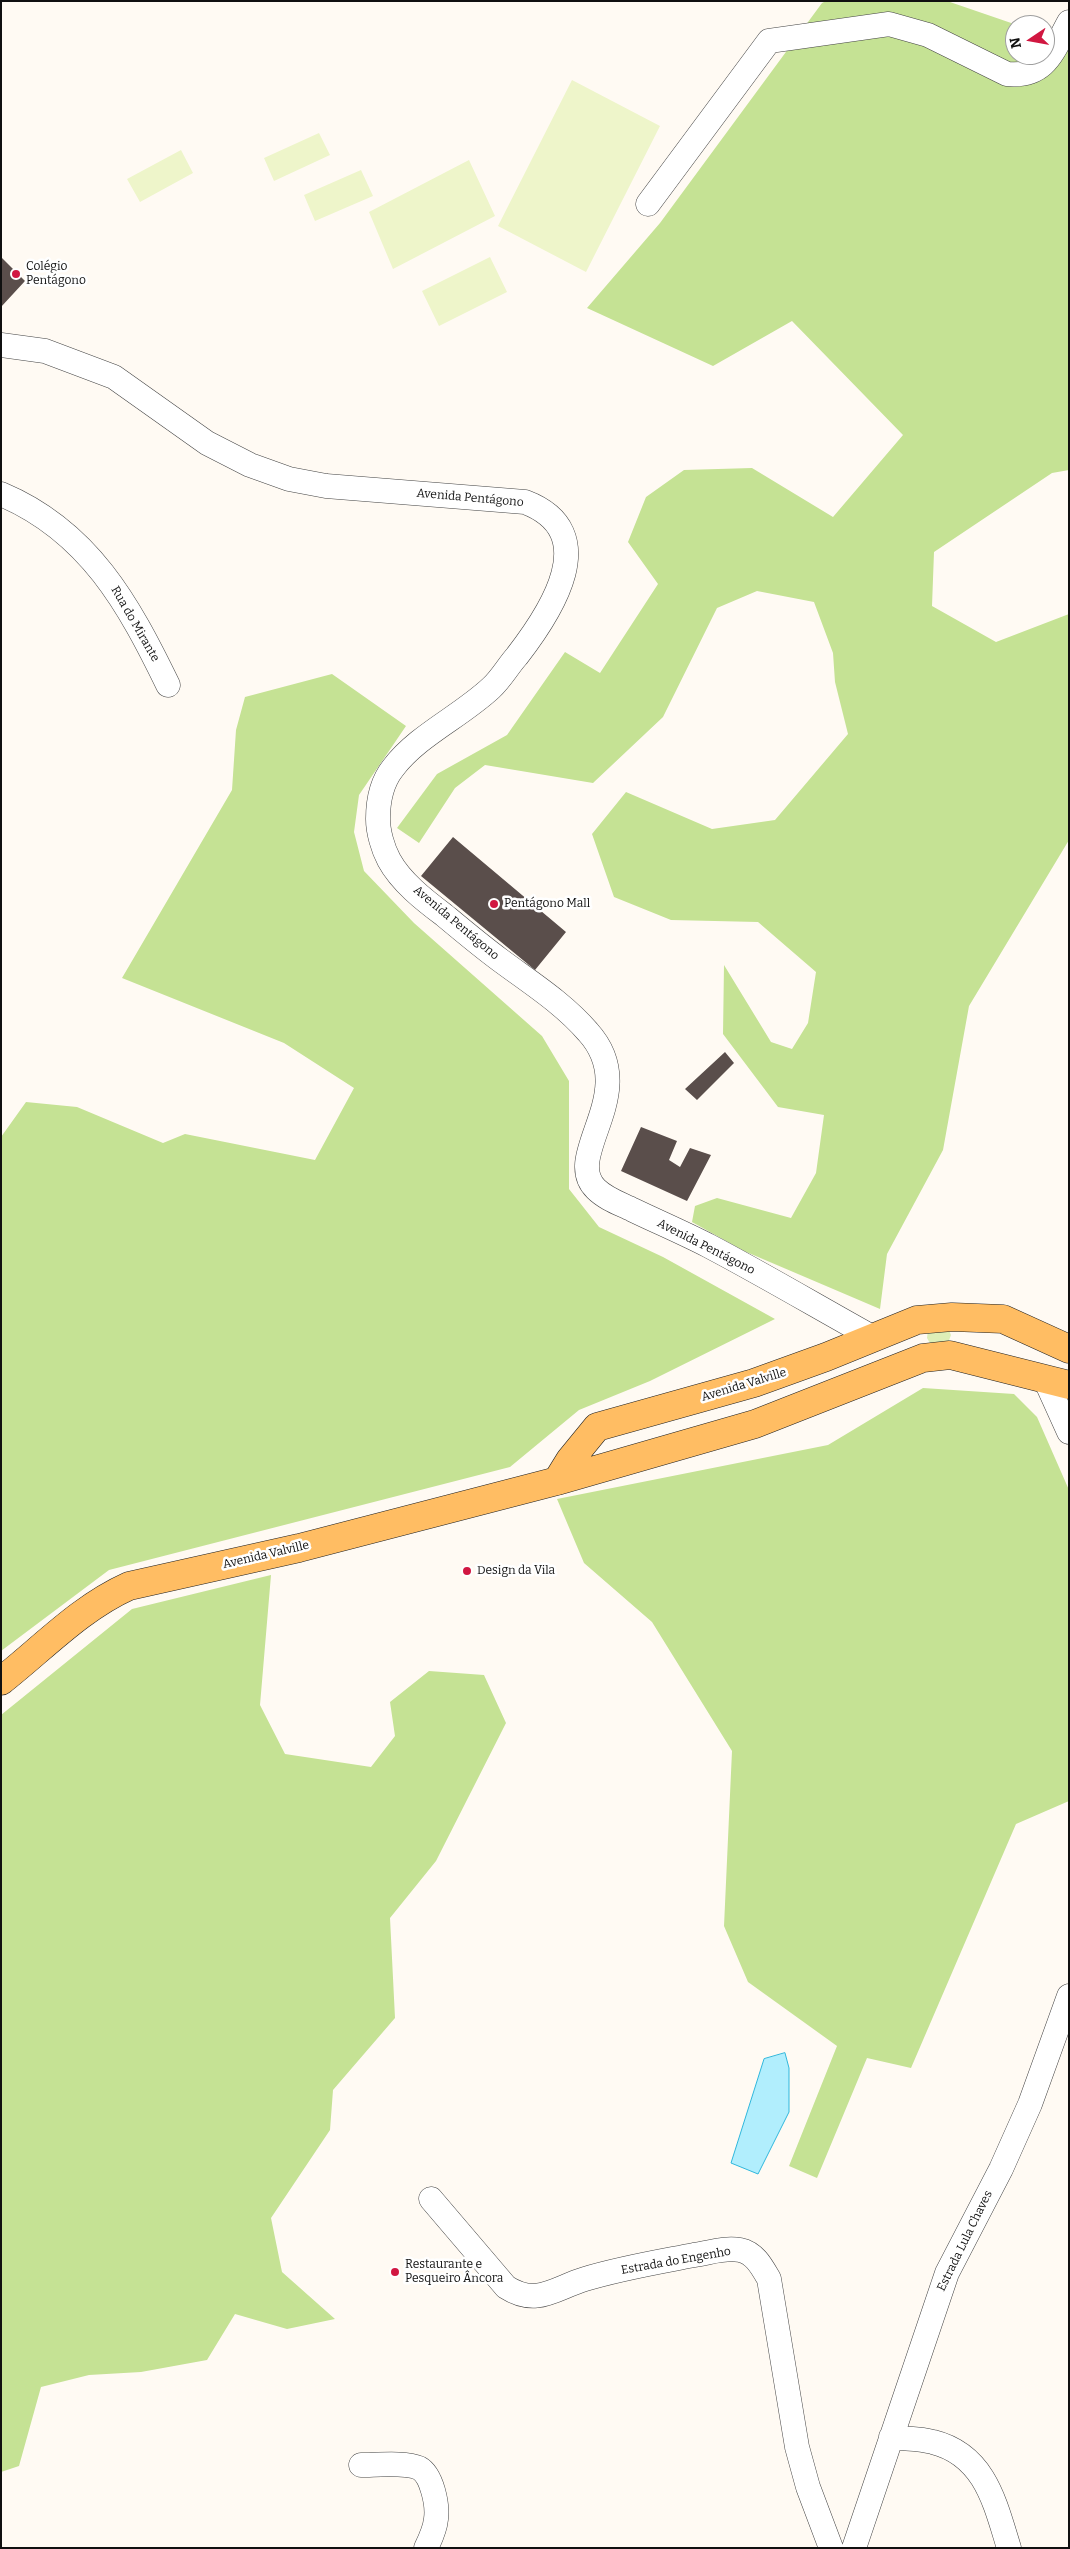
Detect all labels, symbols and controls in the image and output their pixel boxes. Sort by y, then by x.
north arrow [1005,15,1055,65]
text: N [1006,36,1025,50]
place label: Colégio Pentágono [26,260,86,288]
marker: Colégio Pentágono [10,268,22,280]
street label: Avenida Pentágono [416,486,524,510]
street label: Rua do Mirante [108,584,162,664]
street label: Avenida Pentágono [410,883,502,963]
place label: Pentágono Mall [504,897,590,911]
marker: Pentágono Mall [488,898,500,910]
street label: Avenida Pentágono [655,1216,757,1278]
street label: Avenida Valville [700,1365,788,1405]
street label: Avenida Valville [221,1538,311,1572]
place label: Design da Vila [477,1564,555,1578]
marker: Design da Vila [461,1565,473,1577]
street label: Estrada Lula Chaves [934,2188,996,2294]
street label: Estrada do Engenho [620,2244,732,2278]
place label: Restaurante e Pesqueiro Âncora [405,2258,503,2286]
marker: Restaurante e Pesqueiro Âncora [389,2266,401,2278]

